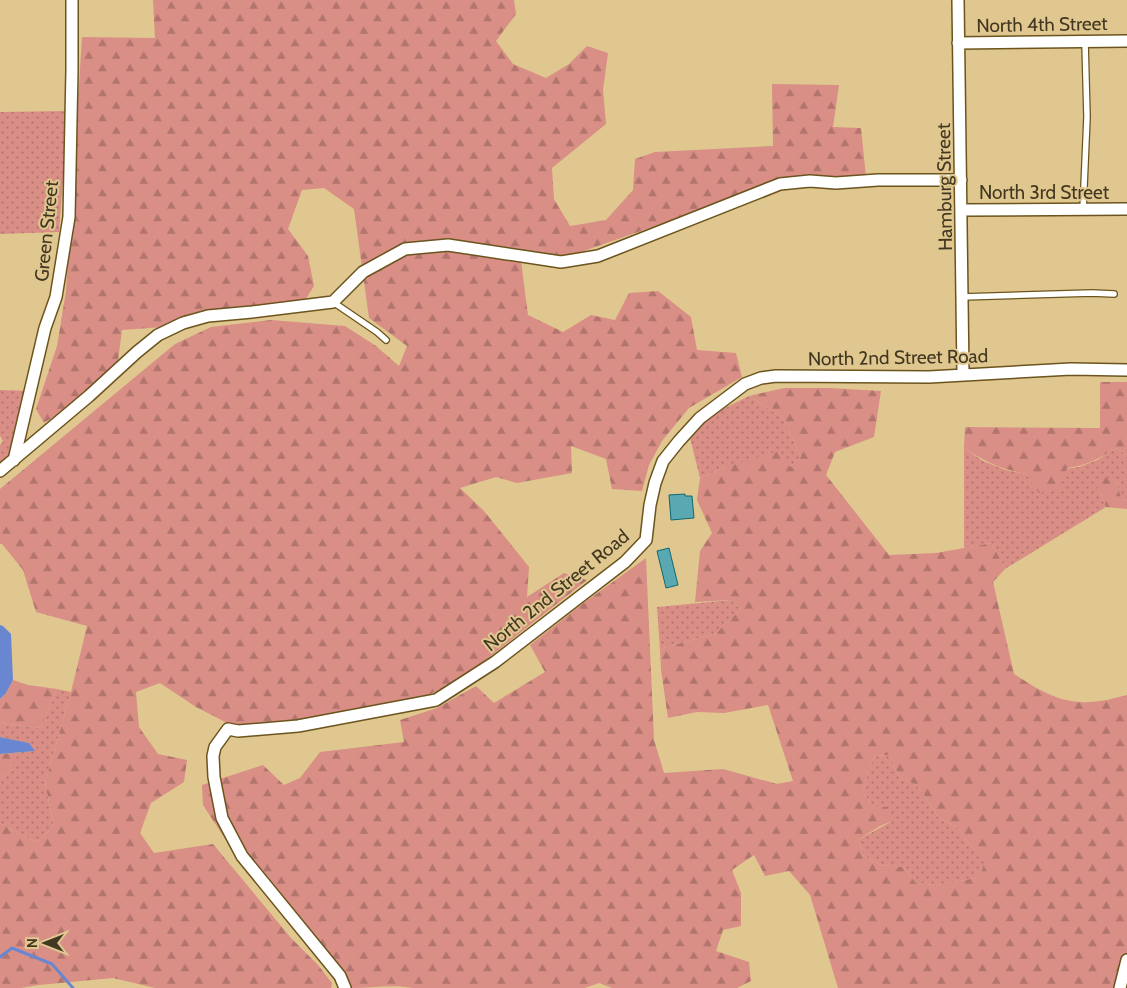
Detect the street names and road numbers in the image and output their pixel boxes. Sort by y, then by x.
street label: North 4th Street [976,12,1108,37]
street label: Hamburg Street [932,122,957,251]
street label: Green Street [30,179,63,283]
street label: North 3rd Street [979,181,1110,204]
street label: North 2nd Street Road [808,344,988,371]
street label: North 2nd Street Road [479,525,634,656]

